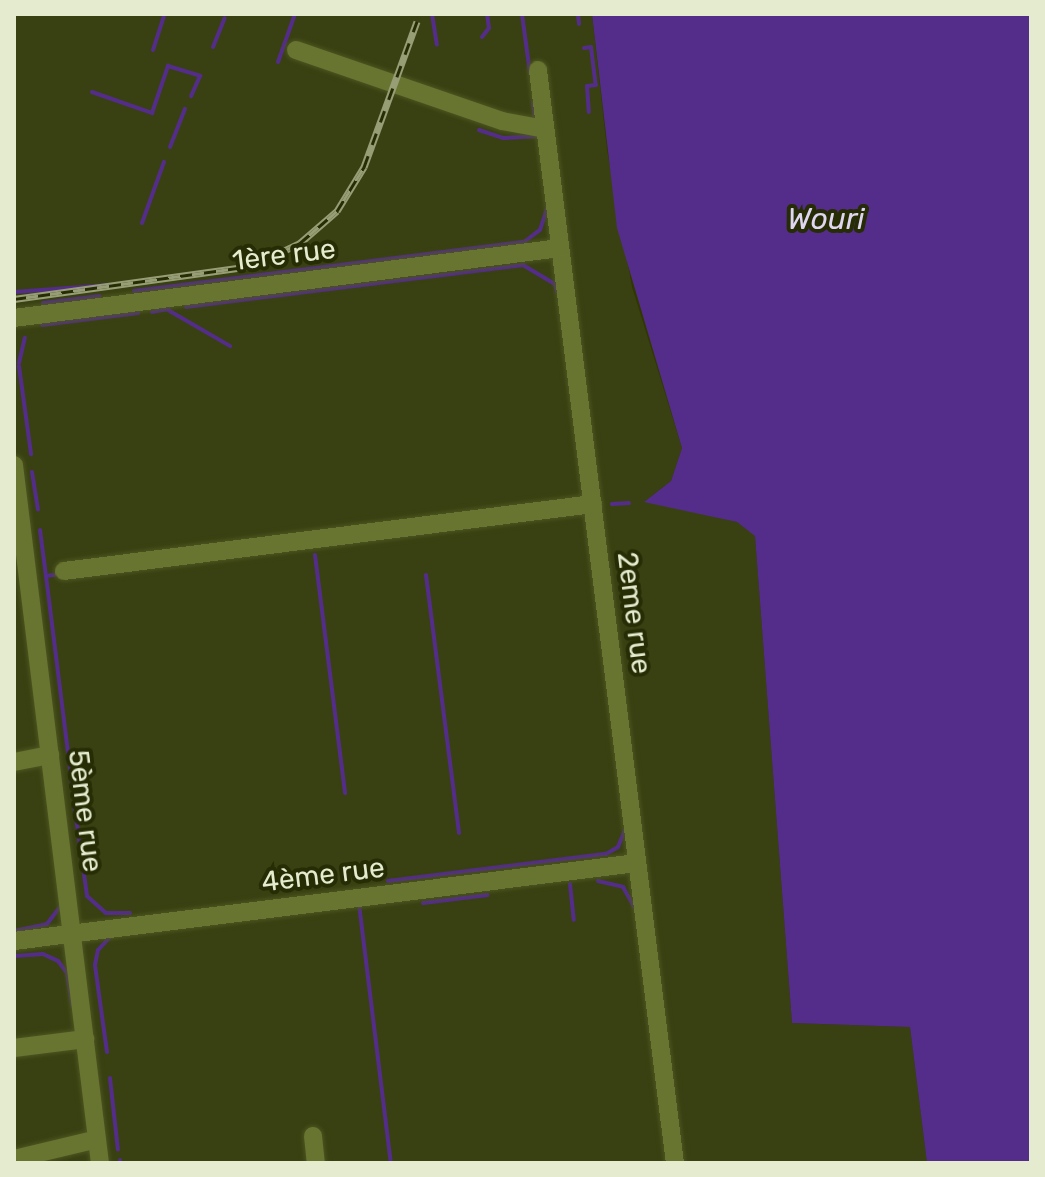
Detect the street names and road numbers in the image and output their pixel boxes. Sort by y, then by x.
street label: 1ère rue [230,232,338,278]
street label: 2eme rue [610,550,658,676]
street label: 5ème rue [61,748,109,874]
street label: 4ème rue [260,851,386,899]

